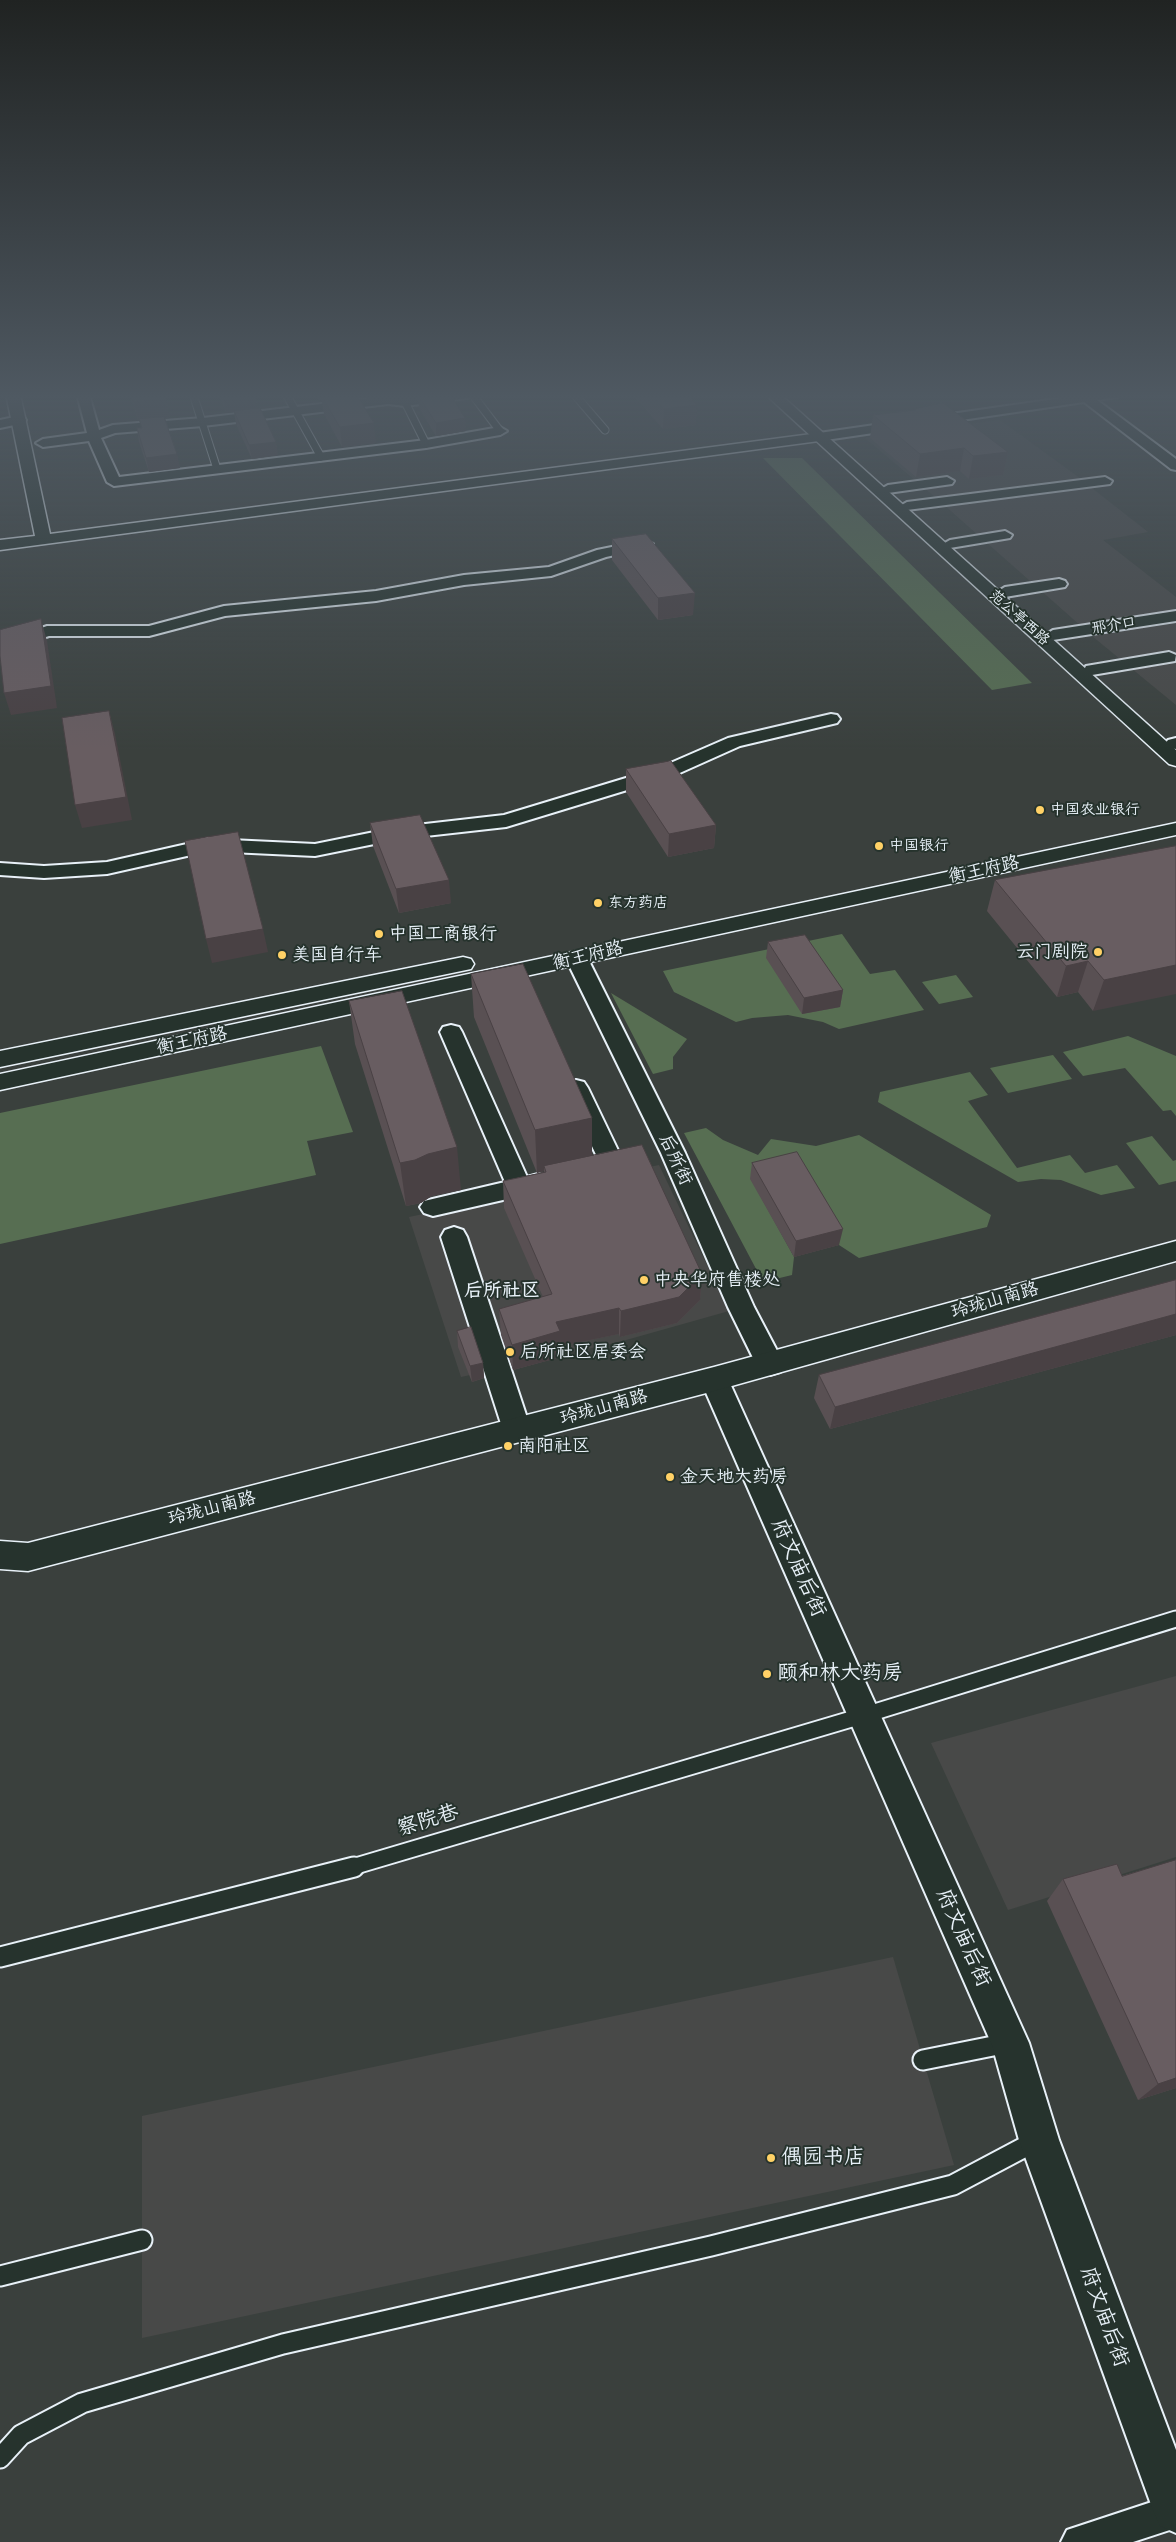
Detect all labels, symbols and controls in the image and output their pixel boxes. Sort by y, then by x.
street label: 范公亭西路 [985,586,1053,650]
street label: 邢介口 [1090,614,1138,638]
place label: 中国农业银行 [1050,801,1140,819]
marker: 中国农业银行 [1034,804,1046,816]
place label: 中国银行 [889,837,949,855]
marker: 中国银行 [873,840,885,852]
street label: 衡王府路 [947,852,1021,888]
place label: 东方药店 [608,894,668,912]
marker: 东方药店 [592,897,604,909]
place label: 中国工商银行 [389,923,497,945]
marker: 中国工商银行 [373,928,385,940]
street label: 衡王府路 [550,937,626,975]
place label: 云门剧院 [1016,941,1088,963]
place label: 美国自行车 [292,944,382,966]
marker: 云门剧院 [1092,946,1104,958]
marker: 美国自行车 [276,949,288,961]
street label: 衡王府路 [155,1023,229,1059]
street label: 后所街 [654,1131,696,1189]
place label: 中央华府售楼处 [654,1269,780,1291]
marker: 中央华府售楼处 [638,1274,650,1286]
street label: 玲珑山南路 [949,1278,1041,1324]
district label: 后所社区 [464,1280,540,1302]
place label: 后所社区居委会 [520,1341,646,1363]
marker: 后所社区居委会 [504,1346,516,1358]
street label: 玲珑山南路 [558,1386,650,1430]
place label: 南阳社区 [518,1435,590,1457]
marker: 南阳社区 [502,1440,514,1452]
place label: 金天地大药房 [680,1466,788,1488]
marker: 金天地大药房 [664,1471,676,1483]
street label: 玲珑山南路 [166,1488,258,1530]
street label: 府文庙后街 [765,1515,831,1621]
place label: 颐和林大药房 [777,1661,903,1687]
marker: 颐和林大药房 [761,1668,773,1680]
street label: 察院巷 [394,1800,462,1842]
street label: 府文庙后街 [930,1885,996,1991]
place label: 偶园书店 [781,2145,865,2171]
marker: 偶园书店 [765,2152,777,2164]
street label: 府文庙后街 [1074,2263,1134,2371]

